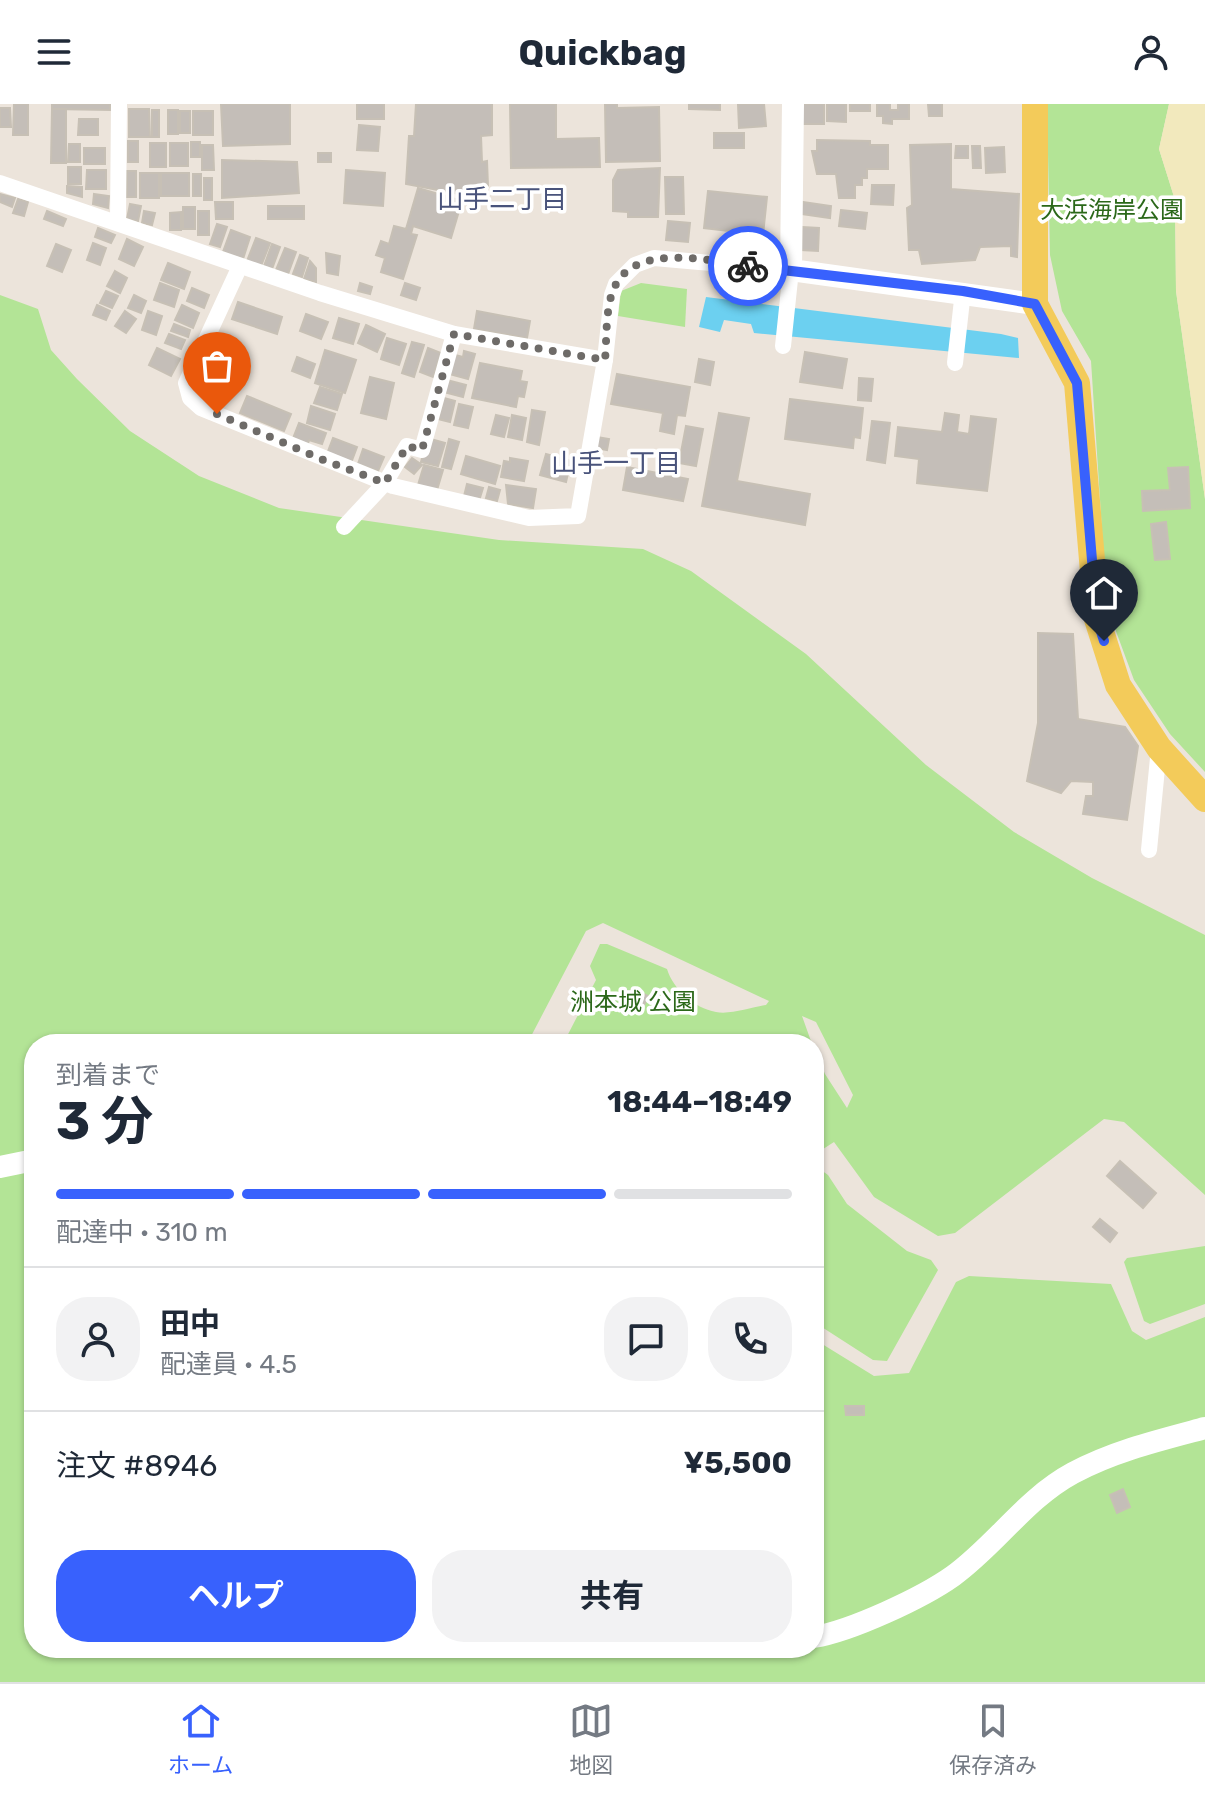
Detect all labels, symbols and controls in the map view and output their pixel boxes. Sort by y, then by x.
icon: menu [32,30,76,74]
icon: person [1129,30,1173,74]
text: Quickbag [518,31,687,74]
district label: 山手二丁目 [437,184,567,215]
park label: 大浜海岸公園 [1040,196,1184,224]
courier [708,226,788,306]
icon: bike [726,244,770,288]
pin [183,332,251,414]
icon: bag [195,344,239,388]
district label: 山手一丁目 [551,448,681,479]
pin [1070,559,1138,641]
icon: home [1082,571,1126,615]
park label: 洲本城 公園 [570,988,696,1016]
text: 到着まで [56,1060,160,1091]
text: 18:44–18:49 [607,1084,792,1120]
text: 3 分 [56,1090,153,1152]
text: 配達中 · 310 m [56,1217,228,1248]
button: person [56,1297,140,1381]
button: chat [604,1297,688,1381]
button: phone [708,1297,792,1381]
text: 田中 [160,1306,220,1342]
text: 配達員 · 4.5 [160,1349,297,1380]
text: ¥5,500 [684,1445,792,1481]
text: 注文 #8946 [56,1448,217,1484]
button: ヘルプ [56,1550,416,1642]
button: 共有 [432,1550,792,1642]
tab: ホーム [168,1699,233,1779]
tab: 地図 [569,1699,613,1779]
tab: 保存済み [949,1699,1037,1779]

